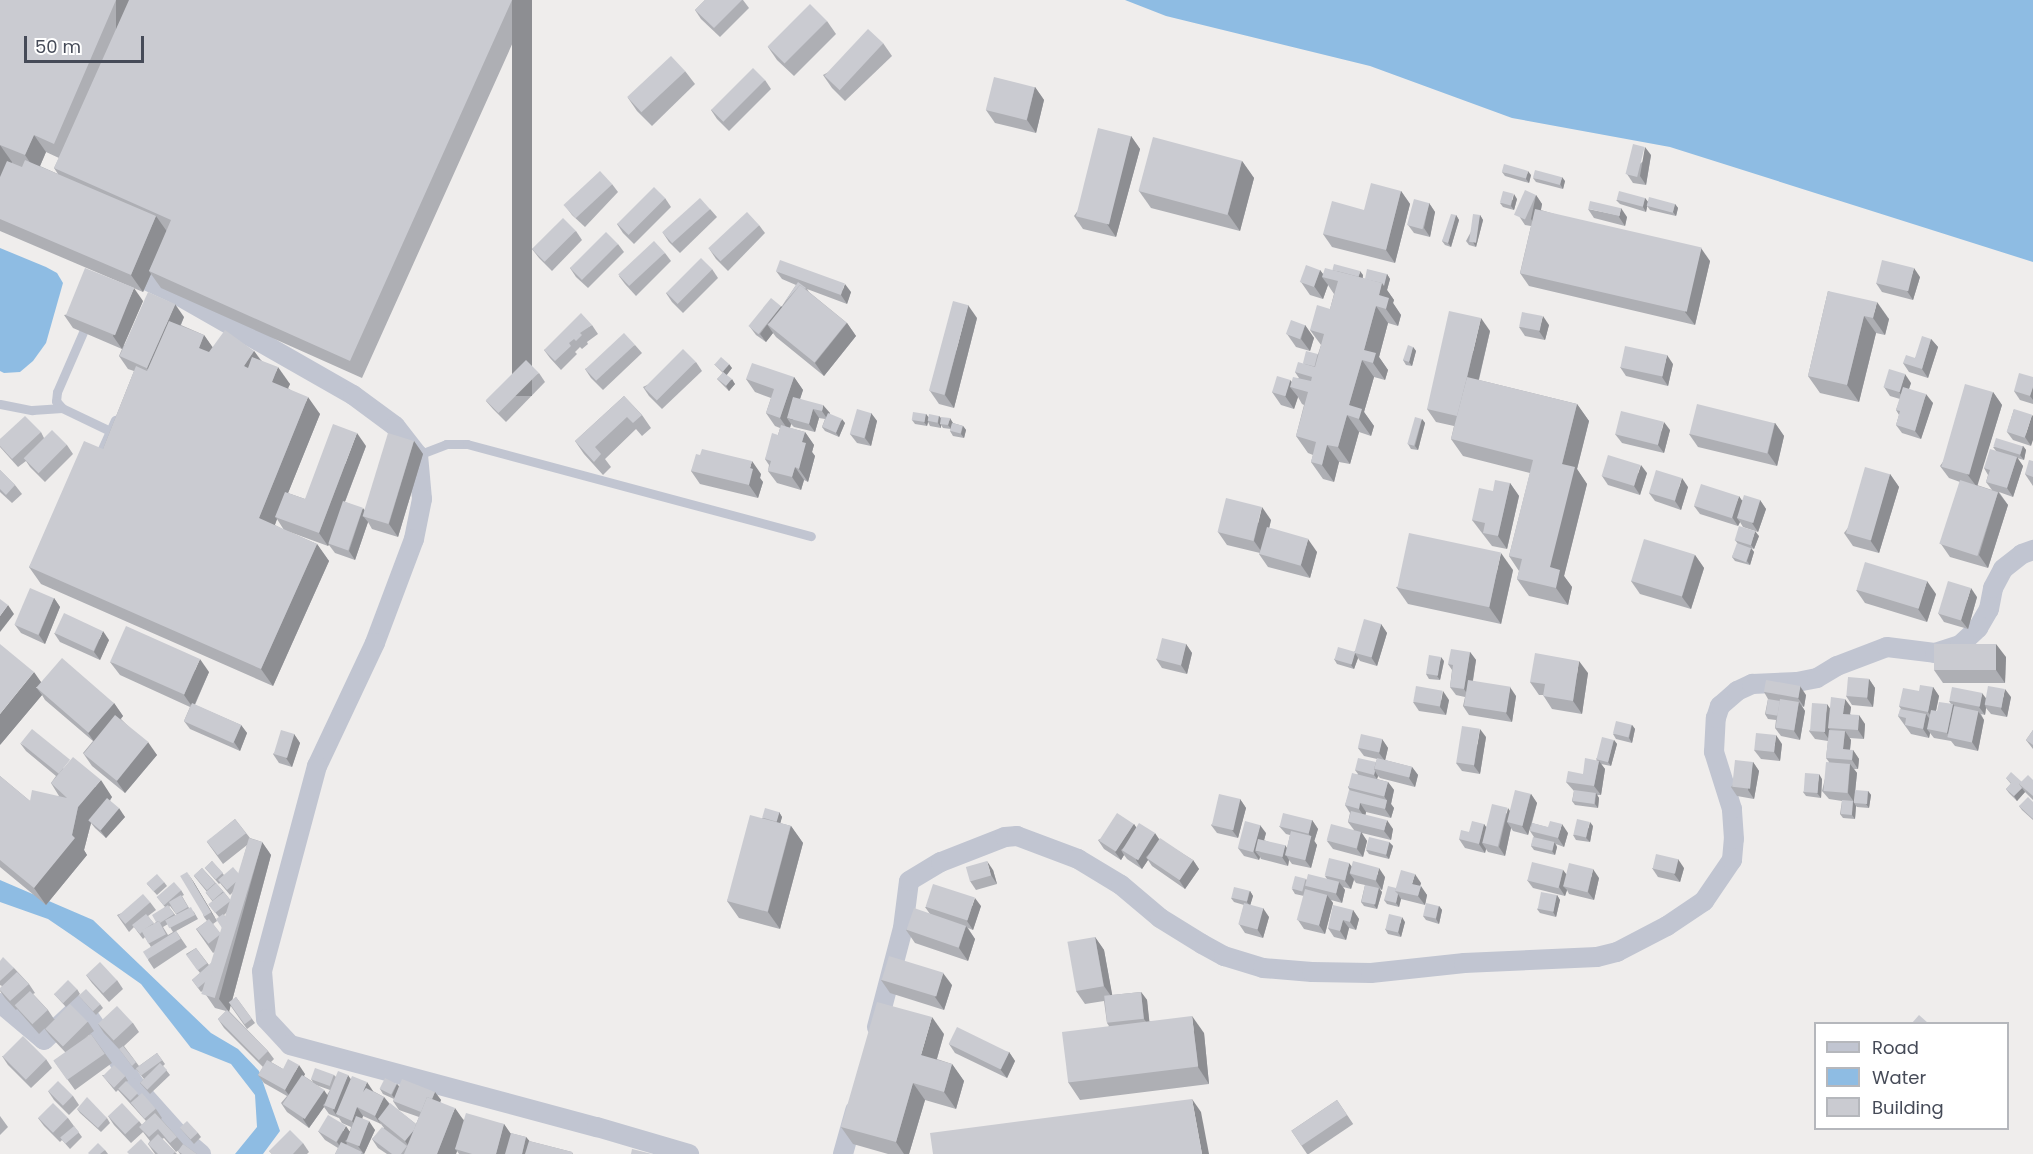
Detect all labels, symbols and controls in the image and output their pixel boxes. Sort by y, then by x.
scale bar [27,24,147,62]
text: 50 m [35,34,81,59]
legend [1814,1022,2009,1130]
text: Road [1872,1035,1919,1060]
text: Water [1872,1065,1926,1090]
text: Building [1872,1095,1944,1120]

